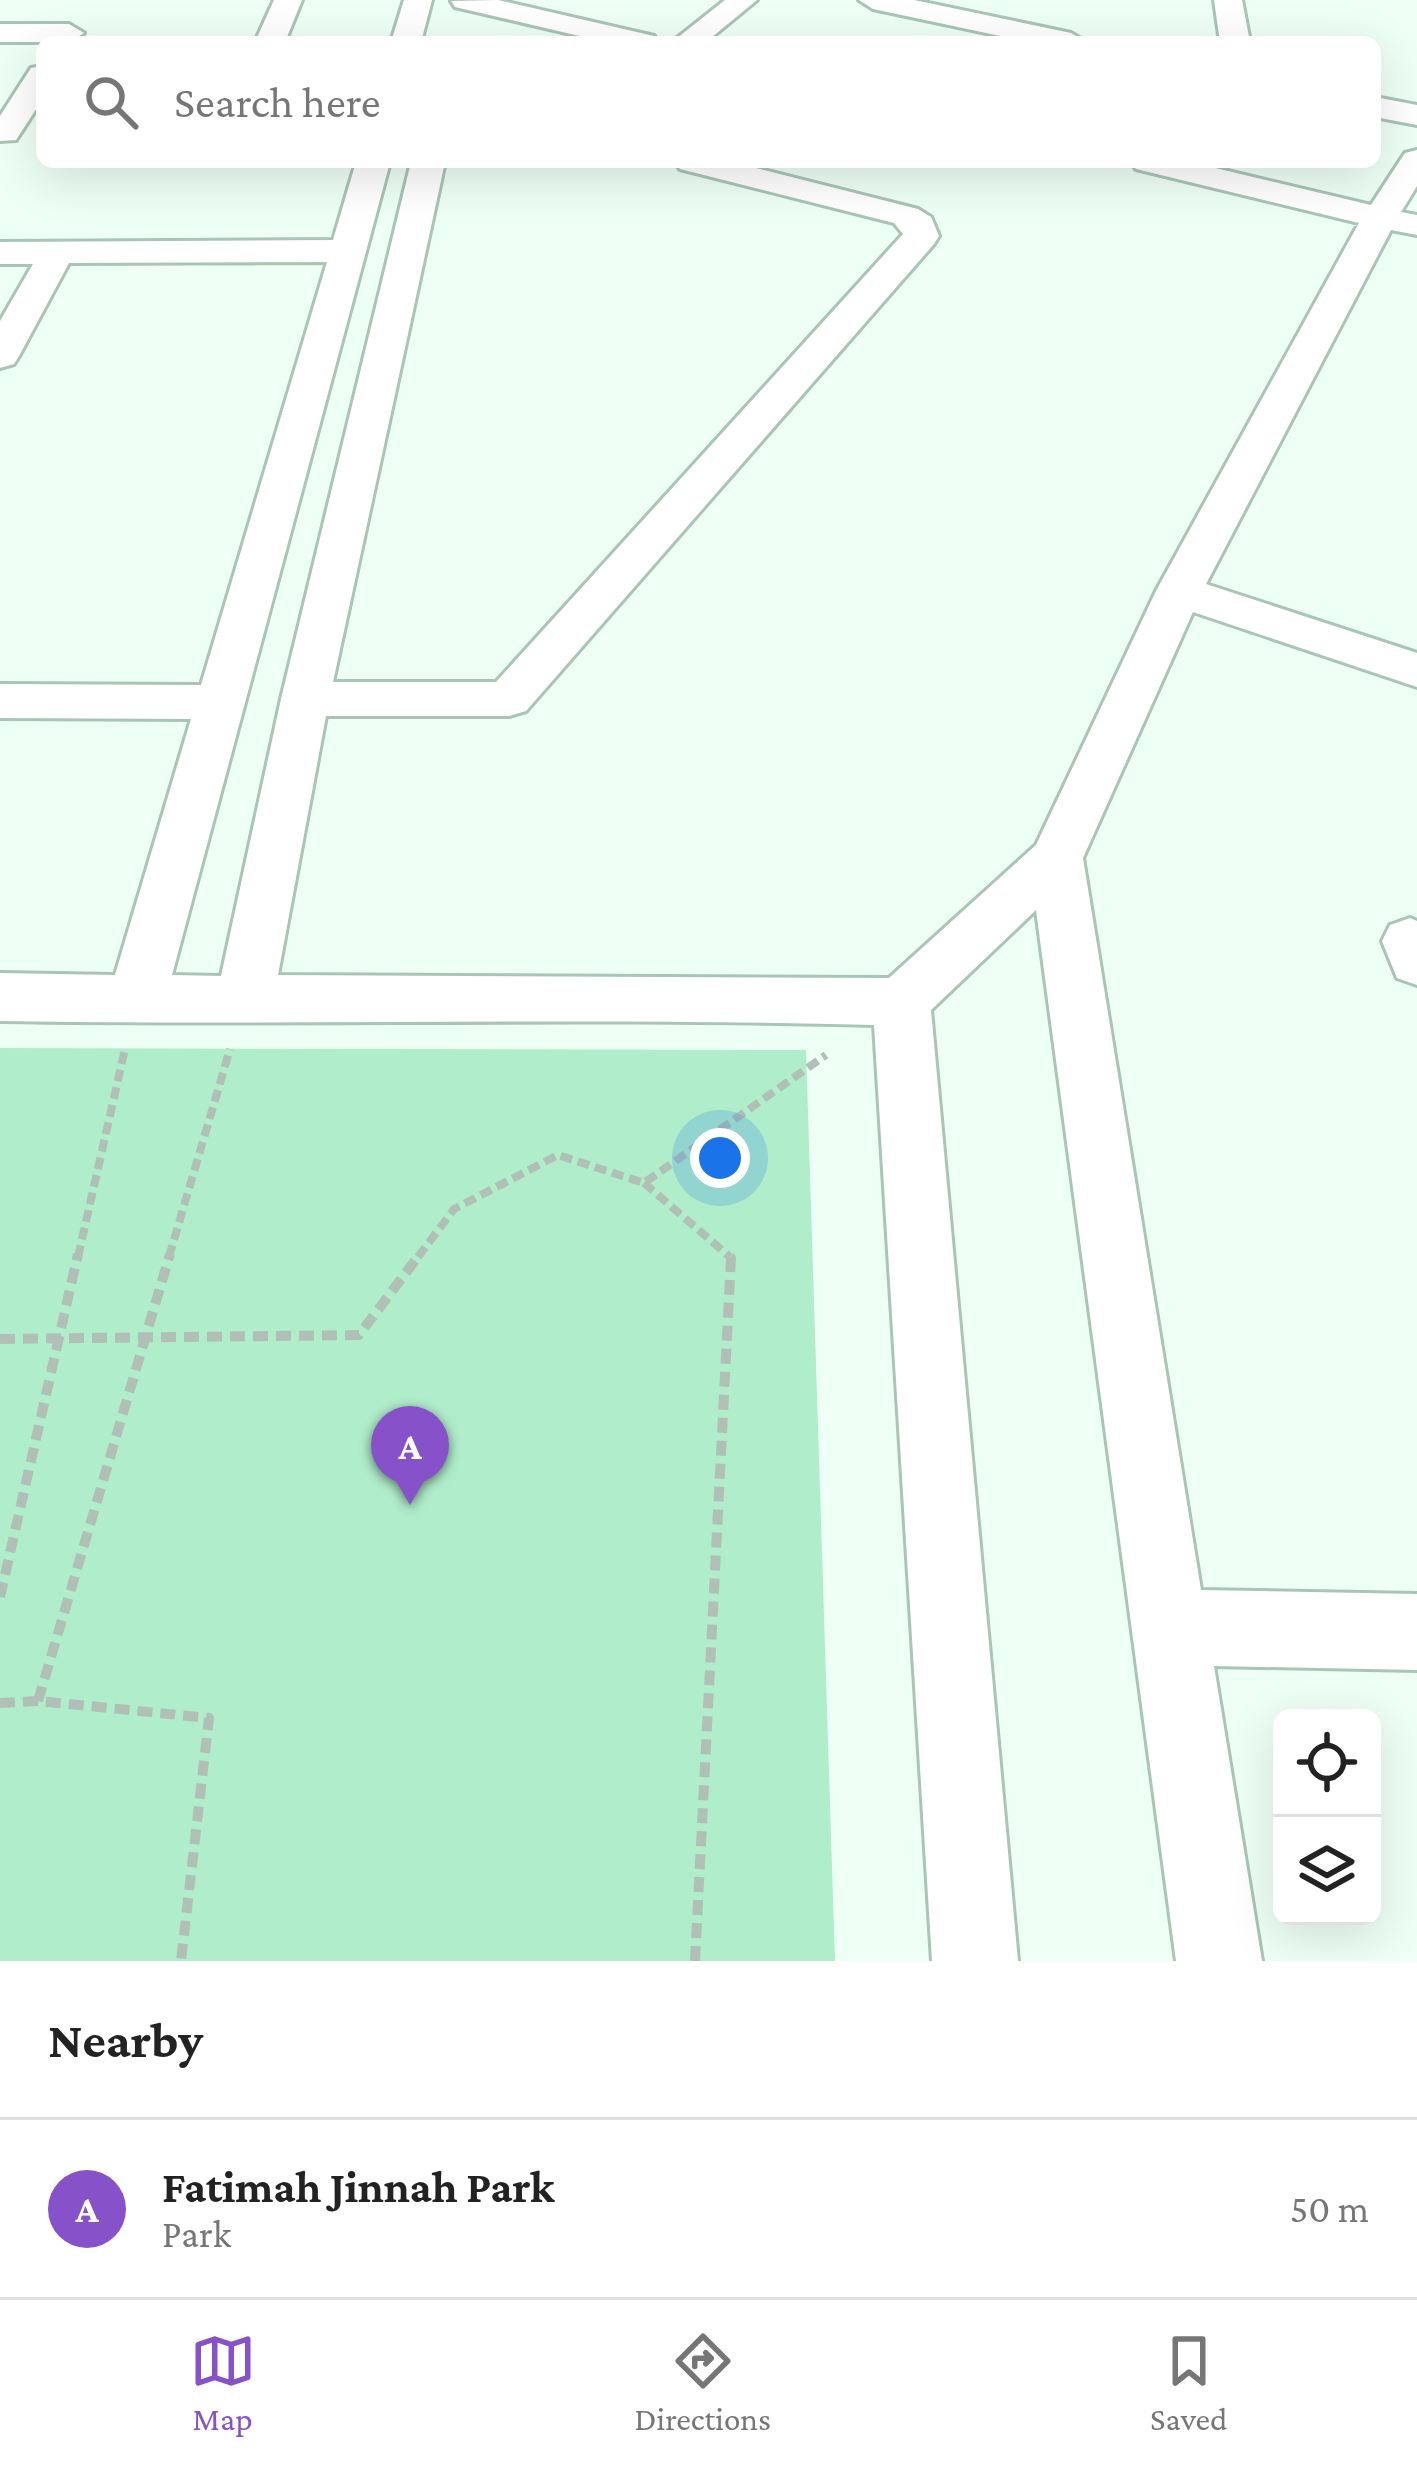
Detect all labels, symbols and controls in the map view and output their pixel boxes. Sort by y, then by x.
search box [36,36,1381,168]
icon: search [78,69,144,135]
text: Search here [174,77,381,127]
your location [690,1128,750,1188]
pin: A [371,1406,449,1505]
map controls [1273,1709,1381,1925]
button: locate [1273,1709,1381,1817]
button: layers [1273,1817,1381,1925]
text: Nearby [48,2011,203,2068]
text: Fatimah Jinnah Park [162,2162,554,2212]
text: A [75,2187,99,2230]
text: 50 m [1290,2187,1369,2230]
text: Park [162,2212,231,2255]
tab: Map [190,2328,256,2437]
tab: Directions [635,2328,771,2437]
tab: Saved [1150,2328,1227,2437]

